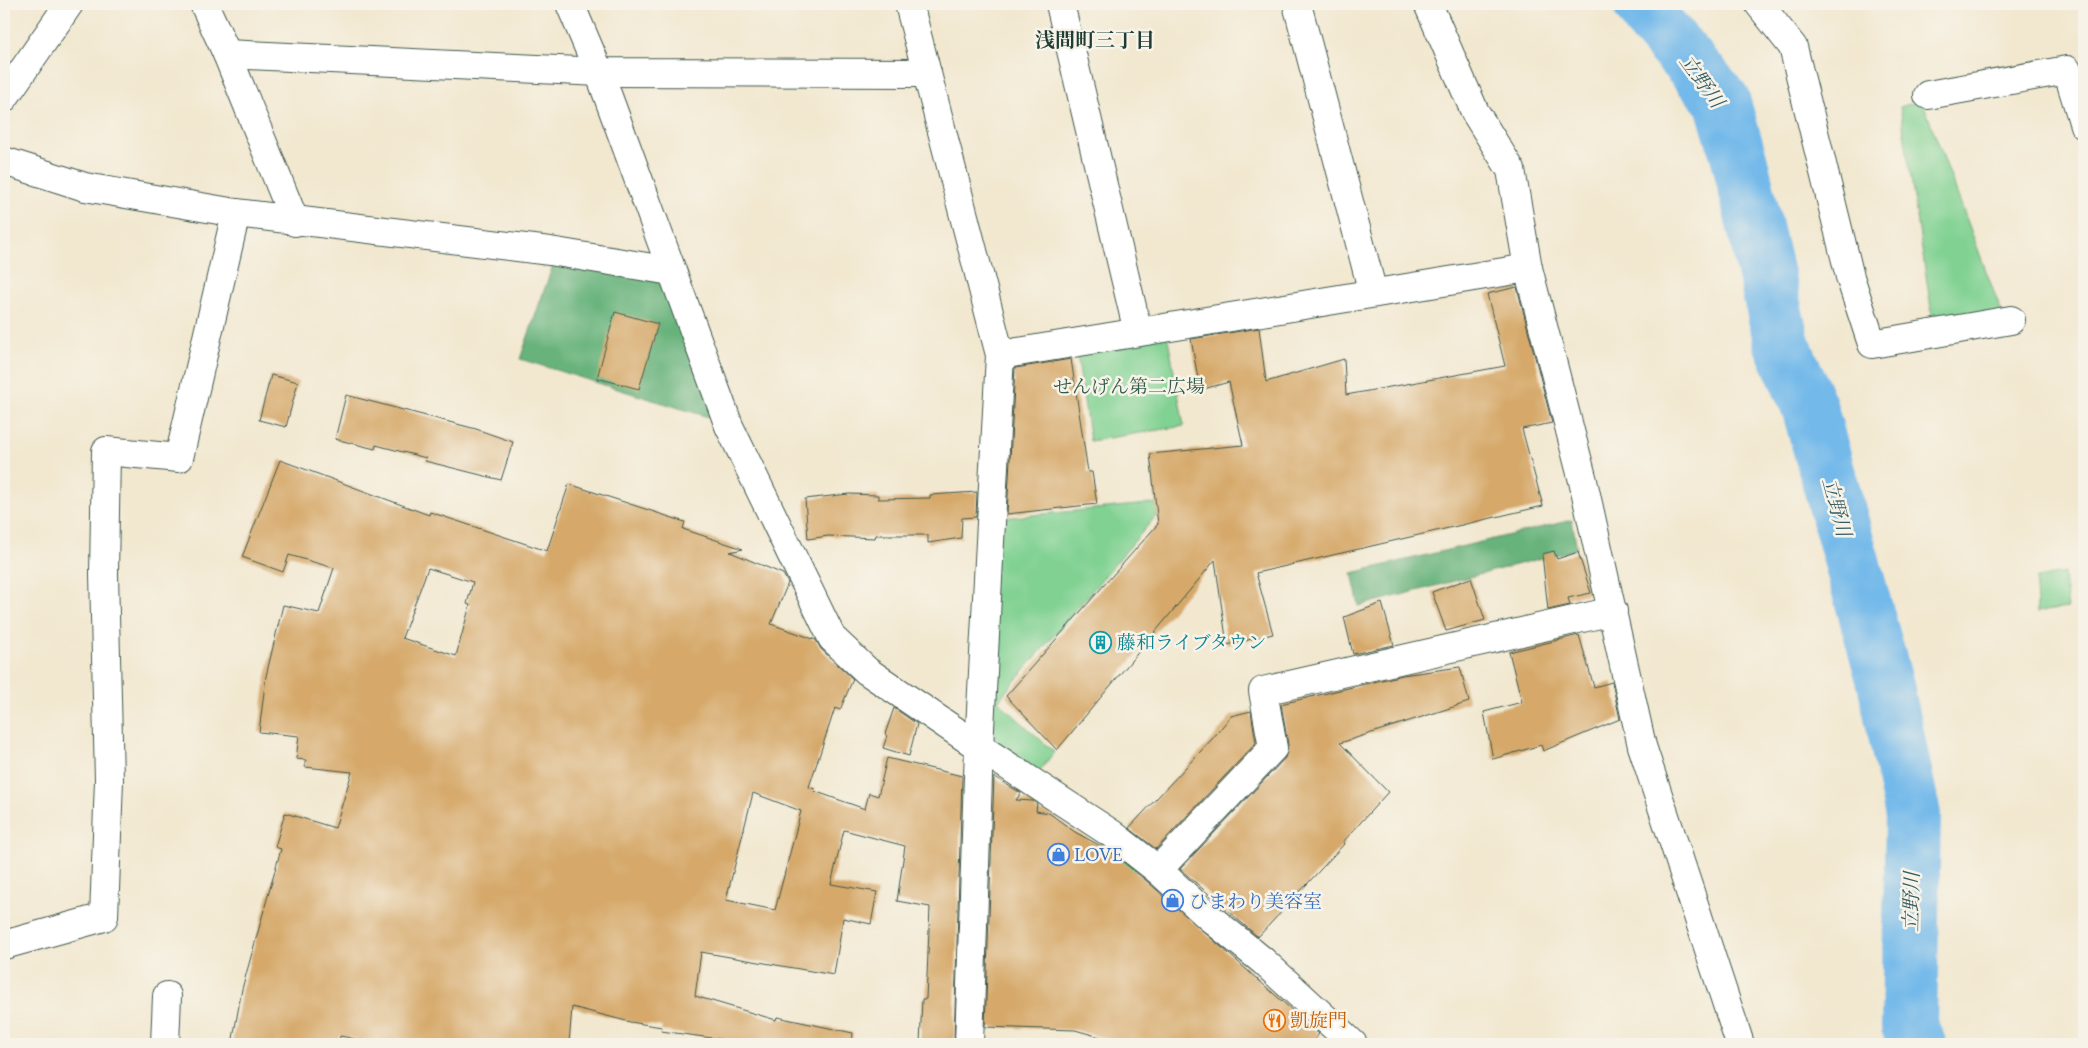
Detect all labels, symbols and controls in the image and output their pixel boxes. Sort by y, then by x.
district label: 浅間町三丁目 [1035,27,1155,53]
water label: 立野川 [1674,49,1731,115]
park label: せんげん第二広場 [1053,374,1205,399]
water label: 立野川 [1817,475,1858,541]
building icon: 藤和ライブタウン [1089,630,1113,654]
place label: 藤和ライブタウン [1117,630,1267,655]
shop icon: LOVE [1046,842,1070,866]
place label: LOVE [1074,842,1123,867]
water label: 立野川 [1897,870,1925,932]
shop icon: ひまわり美容室 [1161,889,1185,913]
place label: ひまわり美容室 [1189,889,1322,914]
restaurant icon: 凱旋門 [1262,1008,1286,1032]
place label: 凱旋門 [1290,1008,1347,1033]

